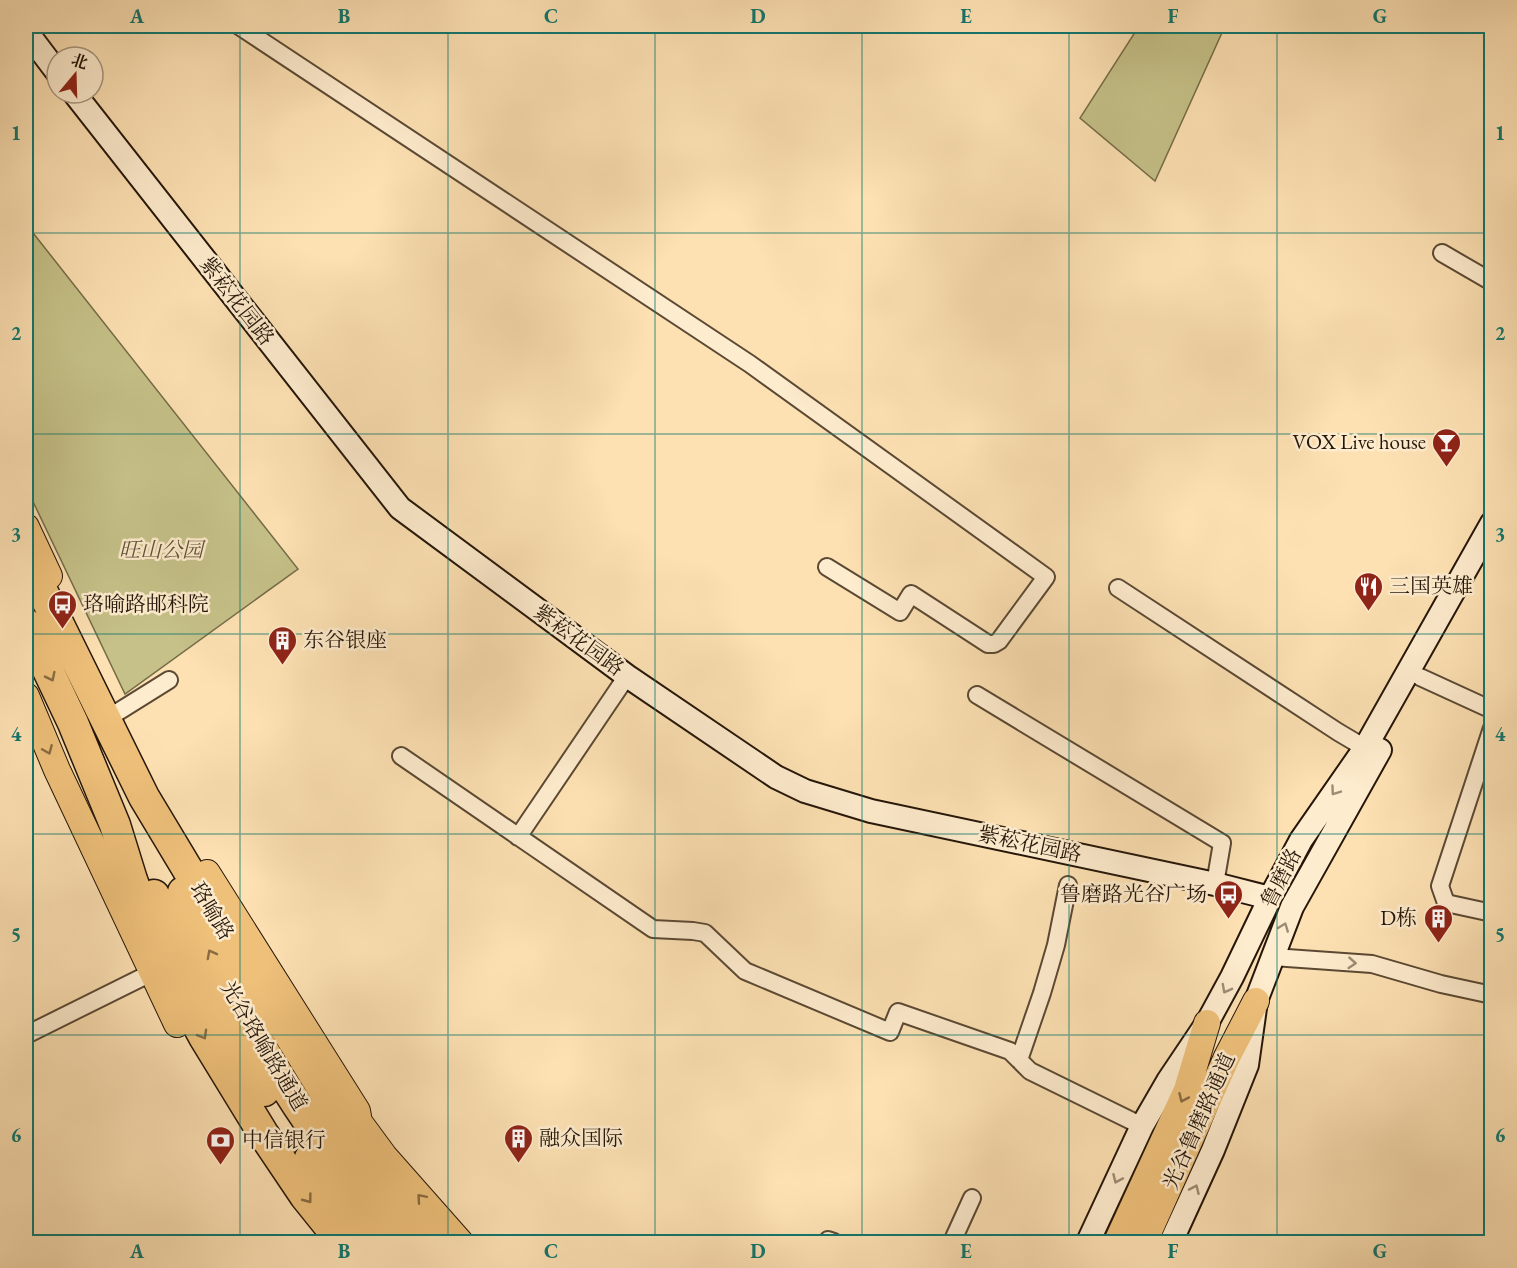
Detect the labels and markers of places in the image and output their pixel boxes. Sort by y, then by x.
bar icon: VOX Live house [1431,426,1463,468]
place label: VOX Live house [1293,428,1426,455]
restaurant icon: 三国英雄 [1352,570,1384,612]
place label: 三国英雄 [1389,572,1473,599]
bus stop icon: 珞喻路邮科院 [46,588,78,630]
place label: 珞喻路邮科院 [83,590,209,617]
building icon: 东谷银座 [266,624,298,666]
place label: 东谷银座 [303,626,387,653]
bus stop icon: 鲁磨路光谷广场 [1212,878,1244,920]
place label: 鲁磨路光谷广场 [1060,880,1207,907]
building icon: D栋 [1422,902,1454,944]
place label: D栋 [1380,904,1417,931]
building icon: 融众国际 [502,1122,534,1164]
bank icon: 中信银行 [205,1124,237,1166]
place label: 融众国际 [539,1124,623,1151]
place label: 中信银行 [242,1126,326,1153]

